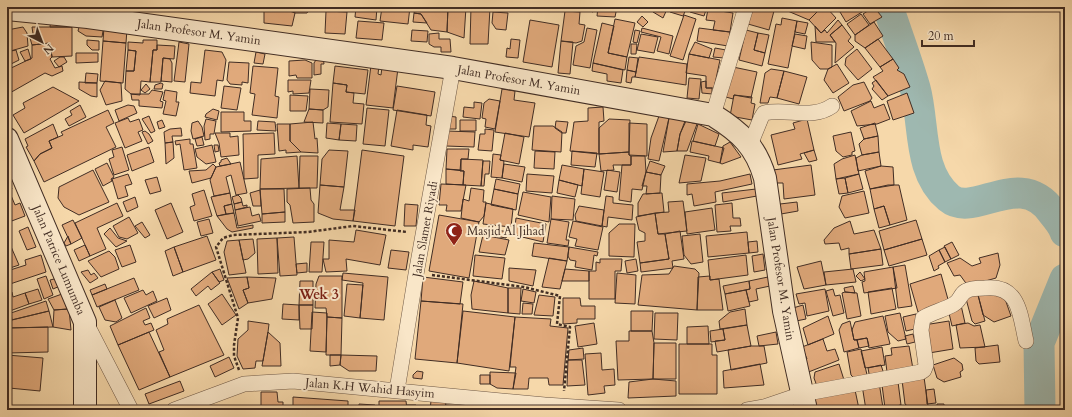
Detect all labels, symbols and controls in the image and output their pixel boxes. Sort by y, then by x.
street label: Jalan Profesor M. Yamin [134,15,262,49]
north arrow [22,22,62,62]
scale bar [922,22,974,48]
text: 20 m [928,28,955,44]
text: N [39,40,57,58]
street label: Jalan Profesor M. Yamin [454,61,582,99]
street label: Jalan Slamet Riyadi [408,179,441,280]
street label: Jalan Patrice Lumumba [28,201,90,318]
street label: Jalan Profesor M. Yamin [763,214,799,342]
mosque icon: Masjid Al Jihad [444,221,464,246]
place label: Masjid Al Jihad [467,223,545,239]
district label: Wek 3 [298,285,339,304]
street label: Jalan K.H Wahid Hasyim [303,374,436,402]

